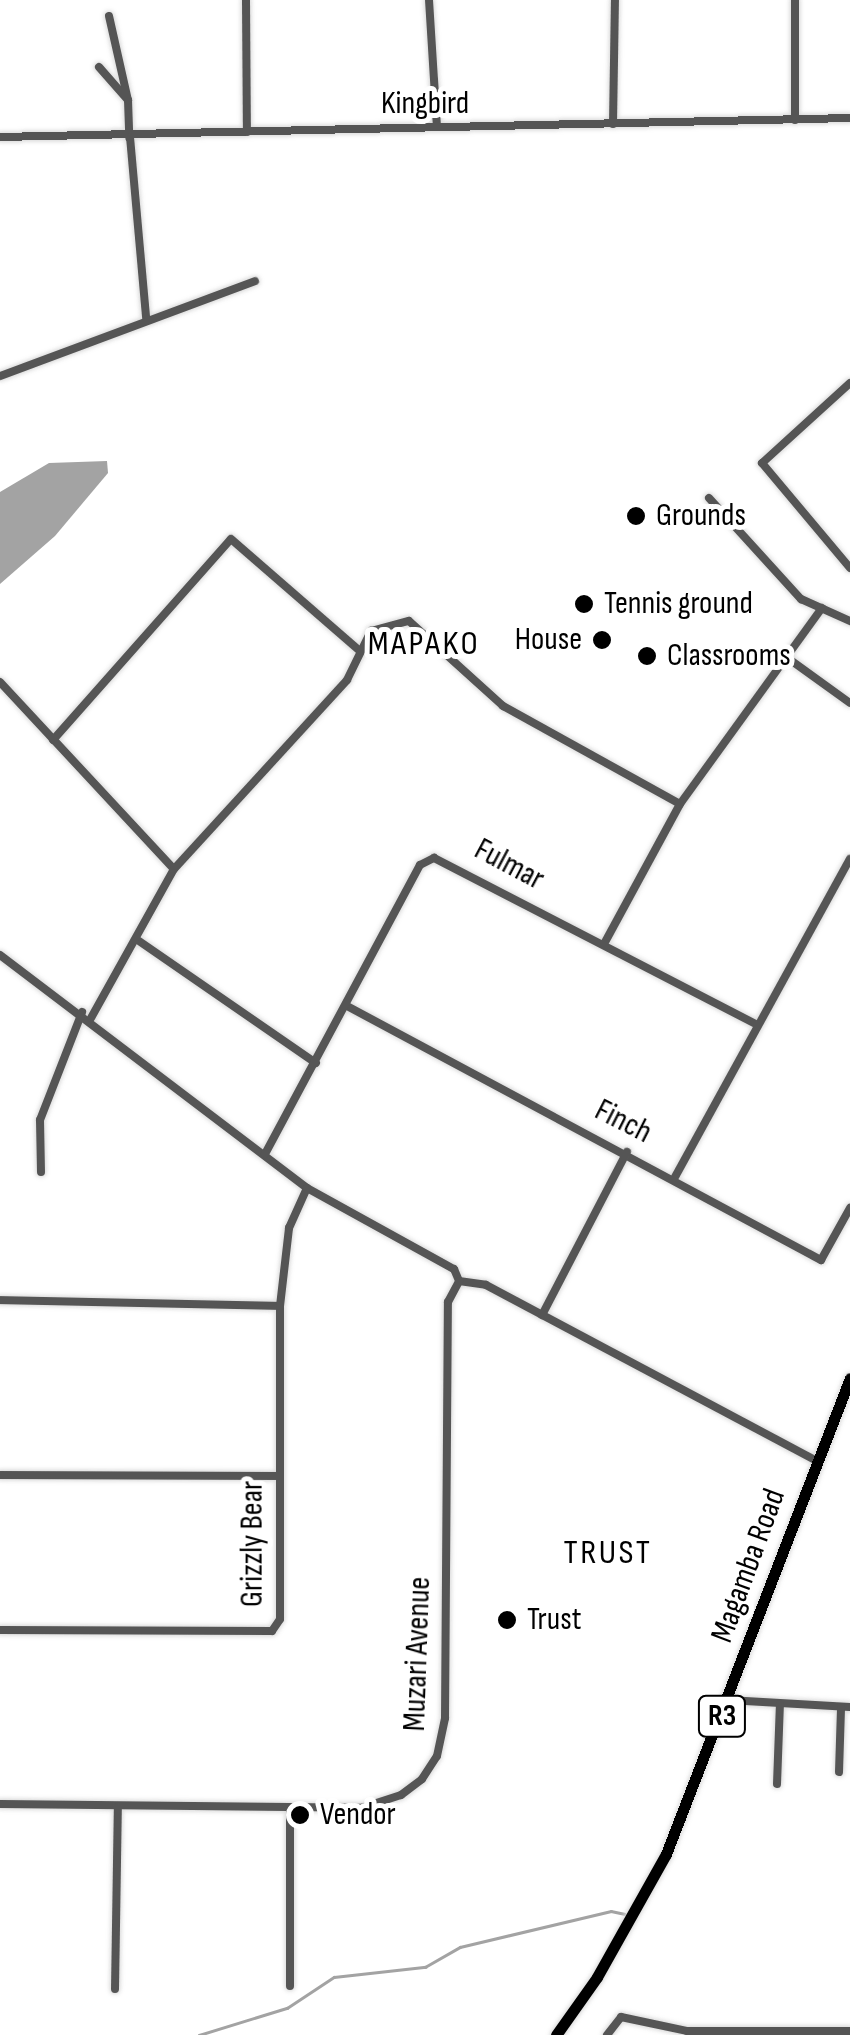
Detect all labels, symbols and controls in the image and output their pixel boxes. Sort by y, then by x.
street label: Kingbird [381,85,469,123]
place label: Grounds [656,497,746,535]
marker: Grounds [625,505,647,527]
place label: Tennis ground [604,585,753,623]
marker: Tennis ground [573,593,595,615]
place label: House [515,621,582,659]
district label: MAPAKO [368,623,480,665]
marker: House [591,629,613,651]
place label: Classrooms [667,637,791,675]
marker: Classrooms [636,645,658,667]
street label: Fulmar [468,831,550,899]
street label: Finch [588,1092,658,1152]
street label: Grizzly Bear [234,1481,272,1607]
street label: Magamba Road [704,1484,794,1648]
district label: TRUST [564,1532,652,1574]
street label: Muzari Avenue [396,1576,440,1732]
place label: Trust [527,1601,581,1639]
marker: Trust [496,1609,518,1631]
road number: R3 [697,1691,747,1741]
place label: Vendor [320,1796,396,1834]
marker: Vendor [289,1804,311,1826]

